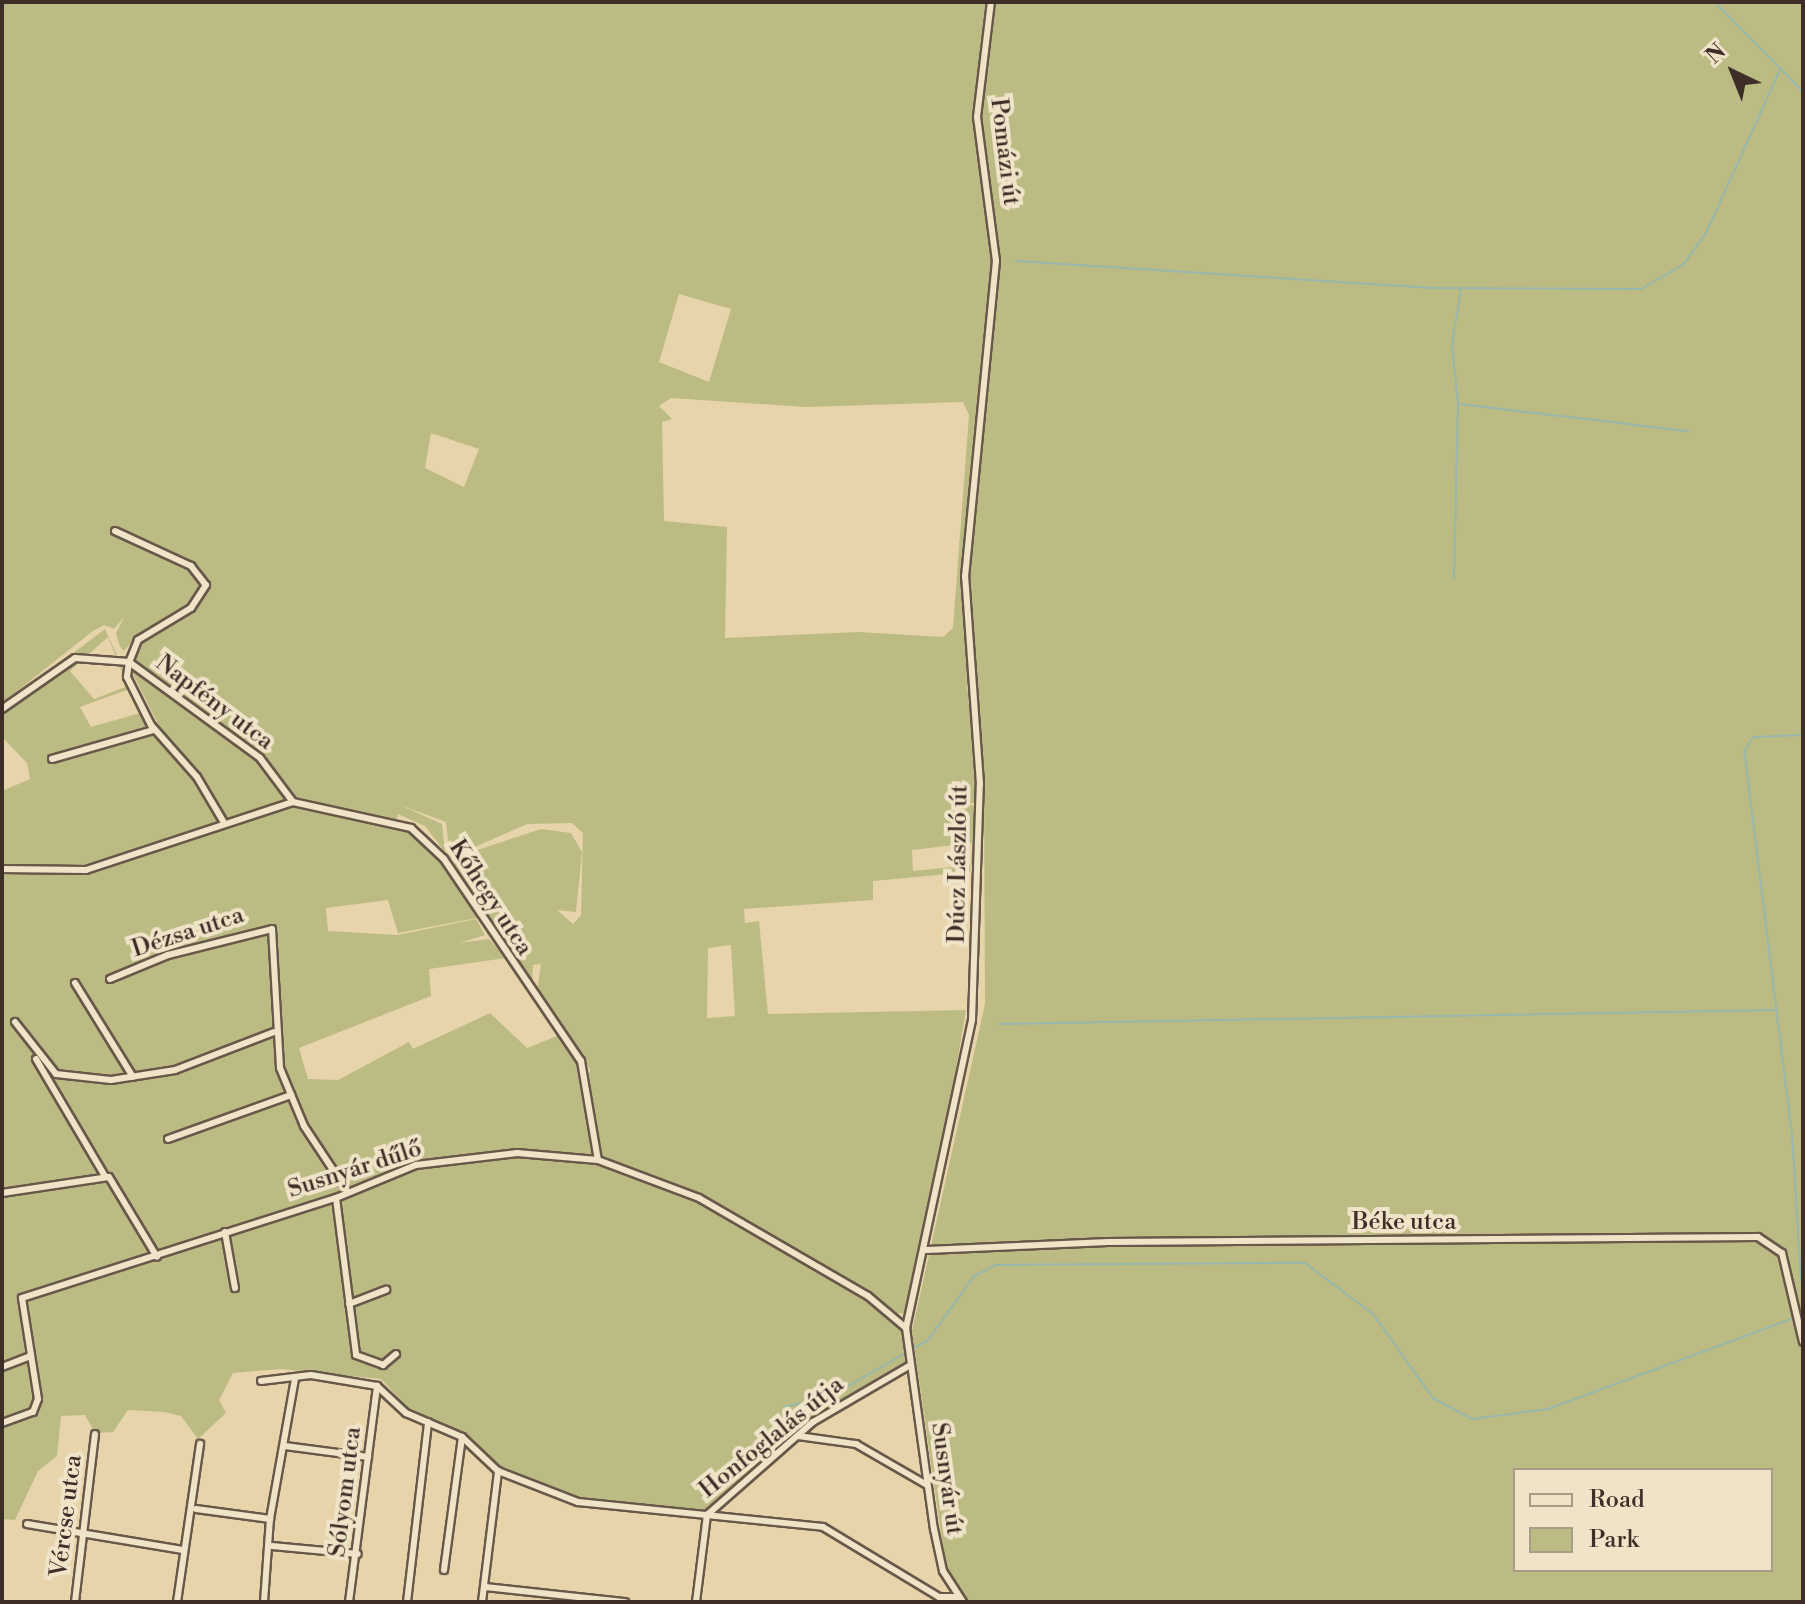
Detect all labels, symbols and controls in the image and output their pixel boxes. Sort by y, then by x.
north arrow [1693,32,1773,112]
text: N [1701,38,1732,70]
street label: Pomázi út [983,97,1025,207]
street label: Napfény utca [149,649,279,757]
street label: Dúcz László út [943,784,975,944]
street label: Kőhegy utca [442,835,538,961]
street label: Dézsa utca [128,901,248,965]
street label: Susnyár dűlő [284,1135,426,1205]
street label: Béke utca [1352,1209,1456,1237]
street label: Honfoglalás útja [694,1371,850,1505]
street label: Susnyár út [924,1421,968,1537]
street label: Sólyom utca [324,1425,368,1559]
street label: Vércse utca [45,1453,89,1579]
legend [1513,1468,1773,1572]
text: Road [1589,1485,1645,1515]
text: Park [1589,1525,1639,1555]

